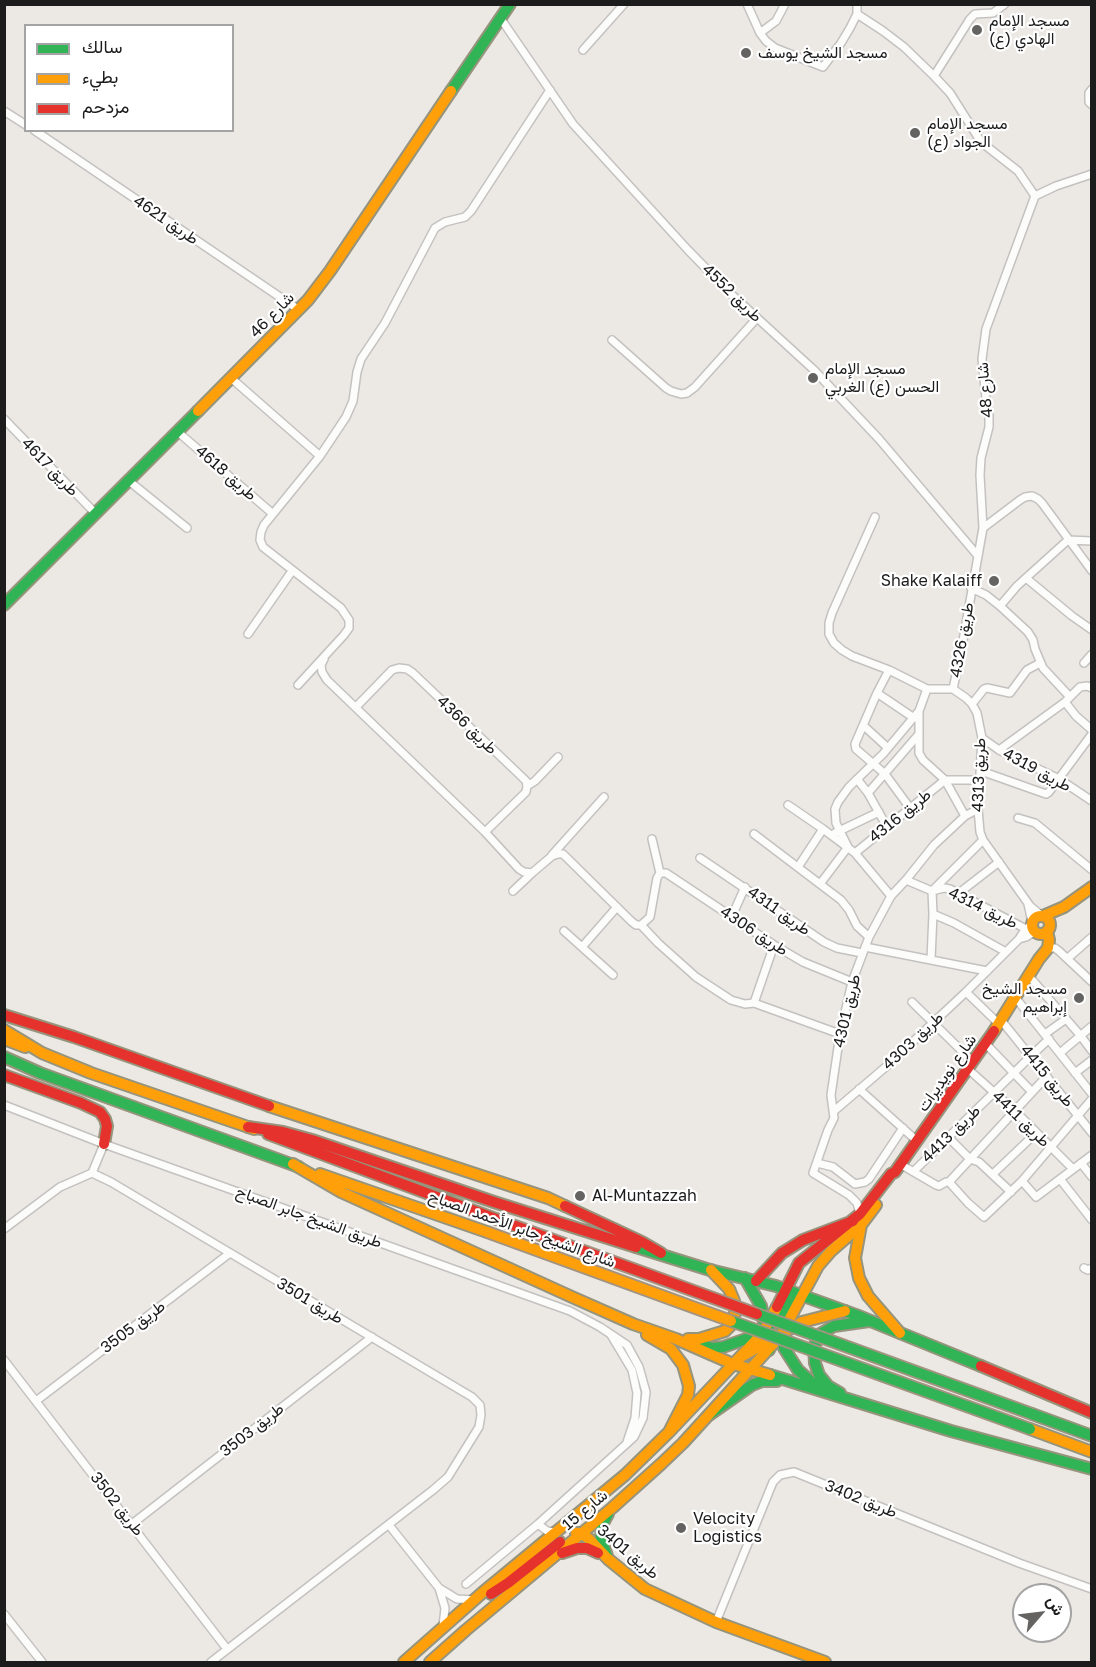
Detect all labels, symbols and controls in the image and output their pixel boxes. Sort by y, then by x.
place label: مسجد الإمام الهادي (ع) [989,11,1069,49]
marker: مسجد الإمام الهادي (ع) [970,23,984,37]
legend [24,24,234,132]
text: سالك [82,35,122,57]
place label: مسجد الشيخ يوسف [758,43,887,63]
marker: مسجد الشيخ يوسف [739,46,753,60]
text: بطيء [82,65,118,87]
text: مزدحم [82,95,129,117]
place label: مسجد الإمام الجواد (ع) [927,114,1007,152]
marker: مسجد الإمام الجواد (ع) [908,126,922,140]
street label: طريق 4621 [130,191,202,249]
street label: طريق 4552 [698,260,766,326]
street label: شارع 46 [246,288,298,342]
place label: مسجد الإمام الحسن (ع) الغربي [825,359,939,397]
street label: شارع 48 [973,361,997,419]
marker: مسجد الإمام الحسن (ع) الغربي [806,371,820,385]
street label: طريق 4617 [18,434,82,500]
street label: طريق 4618 [191,441,261,505]
place label: Shake Kalaiff [881,571,982,591]
marker: Shake Kalaiff [987,574,1001,588]
street label: طريق 4326 [946,601,978,679]
street label: طريق 4366 [433,692,501,758]
street label: طريق 4313 [968,738,990,812]
street label: طريق 4319 [1000,744,1074,796]
street label: طريق 4316 [865,785,935,847]
street label: طريق 4311 [744,882,814,940]
street label: طريق 4314 [945,883,1021,933]
street label: طريق 4306 [717,902,791,960]
street label: طريق 4301 [829,972,865,1050]
place label: مسجد الشيخ إبراهيم [982,979,1067,1017]
marker: مسجد الشيخ إبراهيم [1072,991,1086,1005]
street label: طريق 4303 [879,1008,947,1074]
street label: شارع نويديرات [913,1031,981,1115]
street label: طريق 4415 [1016,1041,1078,1111]
street label: طريق 4411 [988,1087,1054,1151]
street label: طريق 4413 [918,1101,984,1167]
street label: طريق الشيخ جابر الصباح [233,1182,385,1252]
street label: شارع الشيخ جابر الأحمد الصباح [426,1186,618,1272]
place label: Al-Muntazzah [592,1186,697,1206]
marker: Al-Muntazzah [573,1189,587,1203]
street label: طريق 3501 [273,1274,347,1328]
street label: طريق 3505 [97,1297,169,1357]
street label: طريق 3503 [216,1399,288,1461]
street label: طريق 3502 [86,1468,148,1540]
street label: طريق 3402 [822,1476,900,1522]
street label: شارع 15 [558,1486,612,1534]
place label: Velocity Logistics [693,1509,762,1547]
street label: طريق 3401 [593,1521,663,1583]
marker: Velocity Logistics [674,1521,688,1535]
north arrow [1012,1583,1072,1643]
text: ش [1043,1592,1069,1619]

